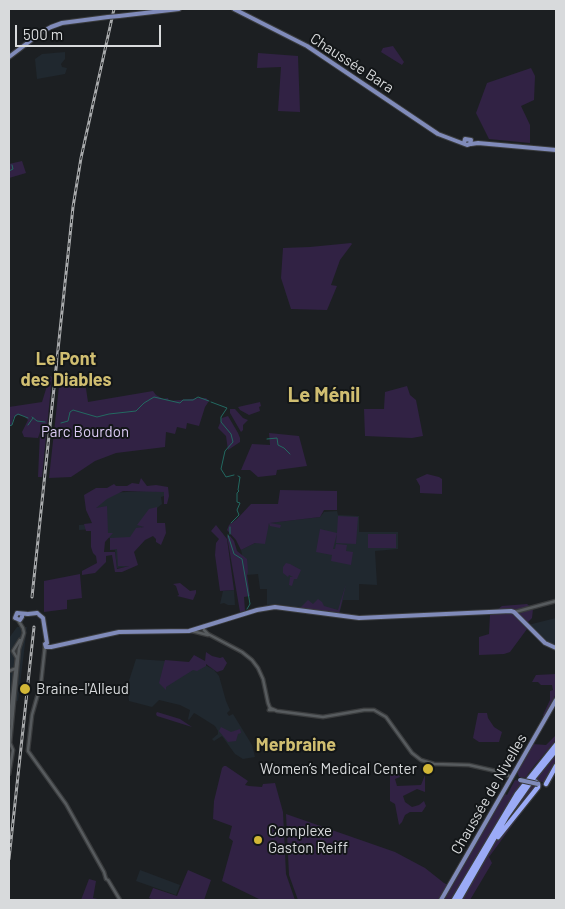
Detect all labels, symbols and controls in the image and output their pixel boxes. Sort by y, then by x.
scale bar [18,15,164,47]
text: 500 m [23,25,63,43]
street label: Chaussée Bara [307,29,397,97]
district label: Le Pont des Diables [20,348,112,390]
district label: Le Ménil [288,383,360,407]
park label: Parc Bourdon [41,423,129,441]
place label: Braine-l'Alleud [36,680,129,698]
marker: Braine-l'Alleud [18,682,32,696]
street label: Chaussée de Nivelles [447,731,531,857]
district label: Merbraine [256,734,336,756]
place label: Women’s Medical Center [260,760,417,778]
marker: Women’s Medical Center [421,762,435,776]
place label: Complexe Gaston Reiff [268,822,348,857]
marker: Complexe Gaston Reiff [252,834,264,846]

